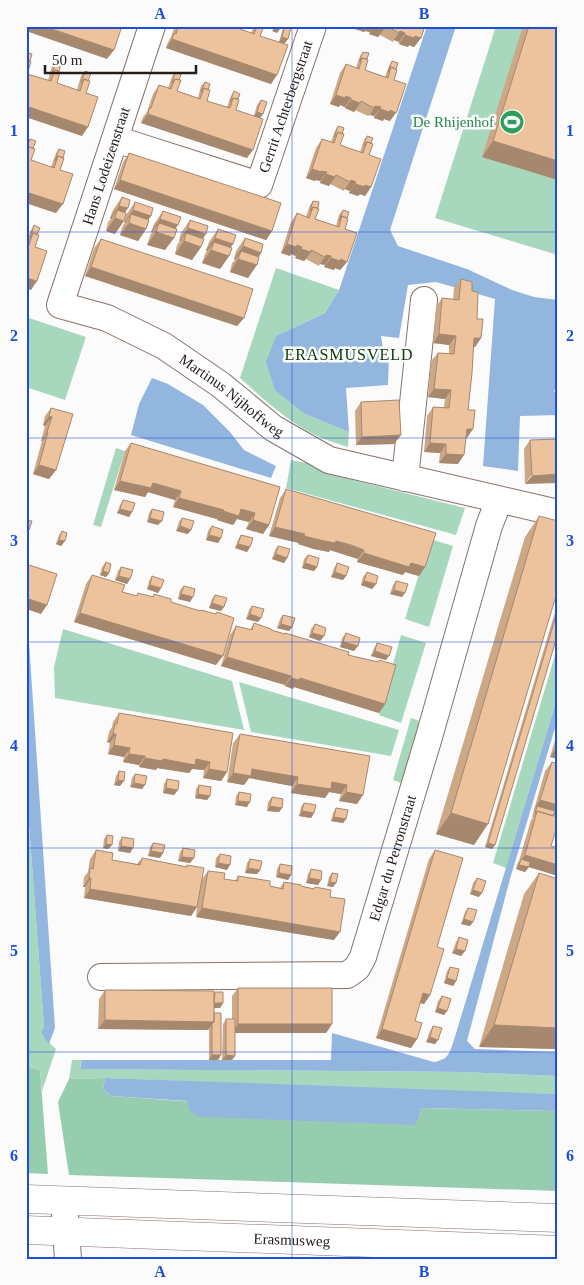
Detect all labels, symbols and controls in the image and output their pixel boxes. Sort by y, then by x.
text: A [154,5,166,22]
text: B [419,5,430,22]
street label: Gerrit Achterbergstraat [256,38,316,175]
scale bar [45,42,196,74]
text: 50 m [52,52,83,68]
street label: Hans Lodeizenstraat [79,104,133,227]
sports icon: De Rhijenhof [499,109,525,135]
place label: De Rhijenhof [413,114,494,130]
text: 1 [10,122,18,139]
text: 1 [566,122,574,139]
text: 2 [10,327,18,344]
text: 2 [566,327,574,344]
district label: ERASMUSVELD [284,346,414,363]
street label: Martinus Nijhoffweg [176,351,287,441]
text: 3 [10,532,18,549]
text: 3 [566,532,574,549]
text: 4 [10,737,18,754]
text: 4 [566,737,574,754]
street label: Edgar du Perronstraat [366,792,419,923]
text: 5 [10,942,18,959]
text: 5 [566,942,574,959]
text: 6 [10,1147,18,1164]
text: 6 [566,1147,574,1164]
street label: Erasmusweg [253,1231,331,1249]
text: A [154,1263,166,1280]
text: B [419,1263,430,1280]

